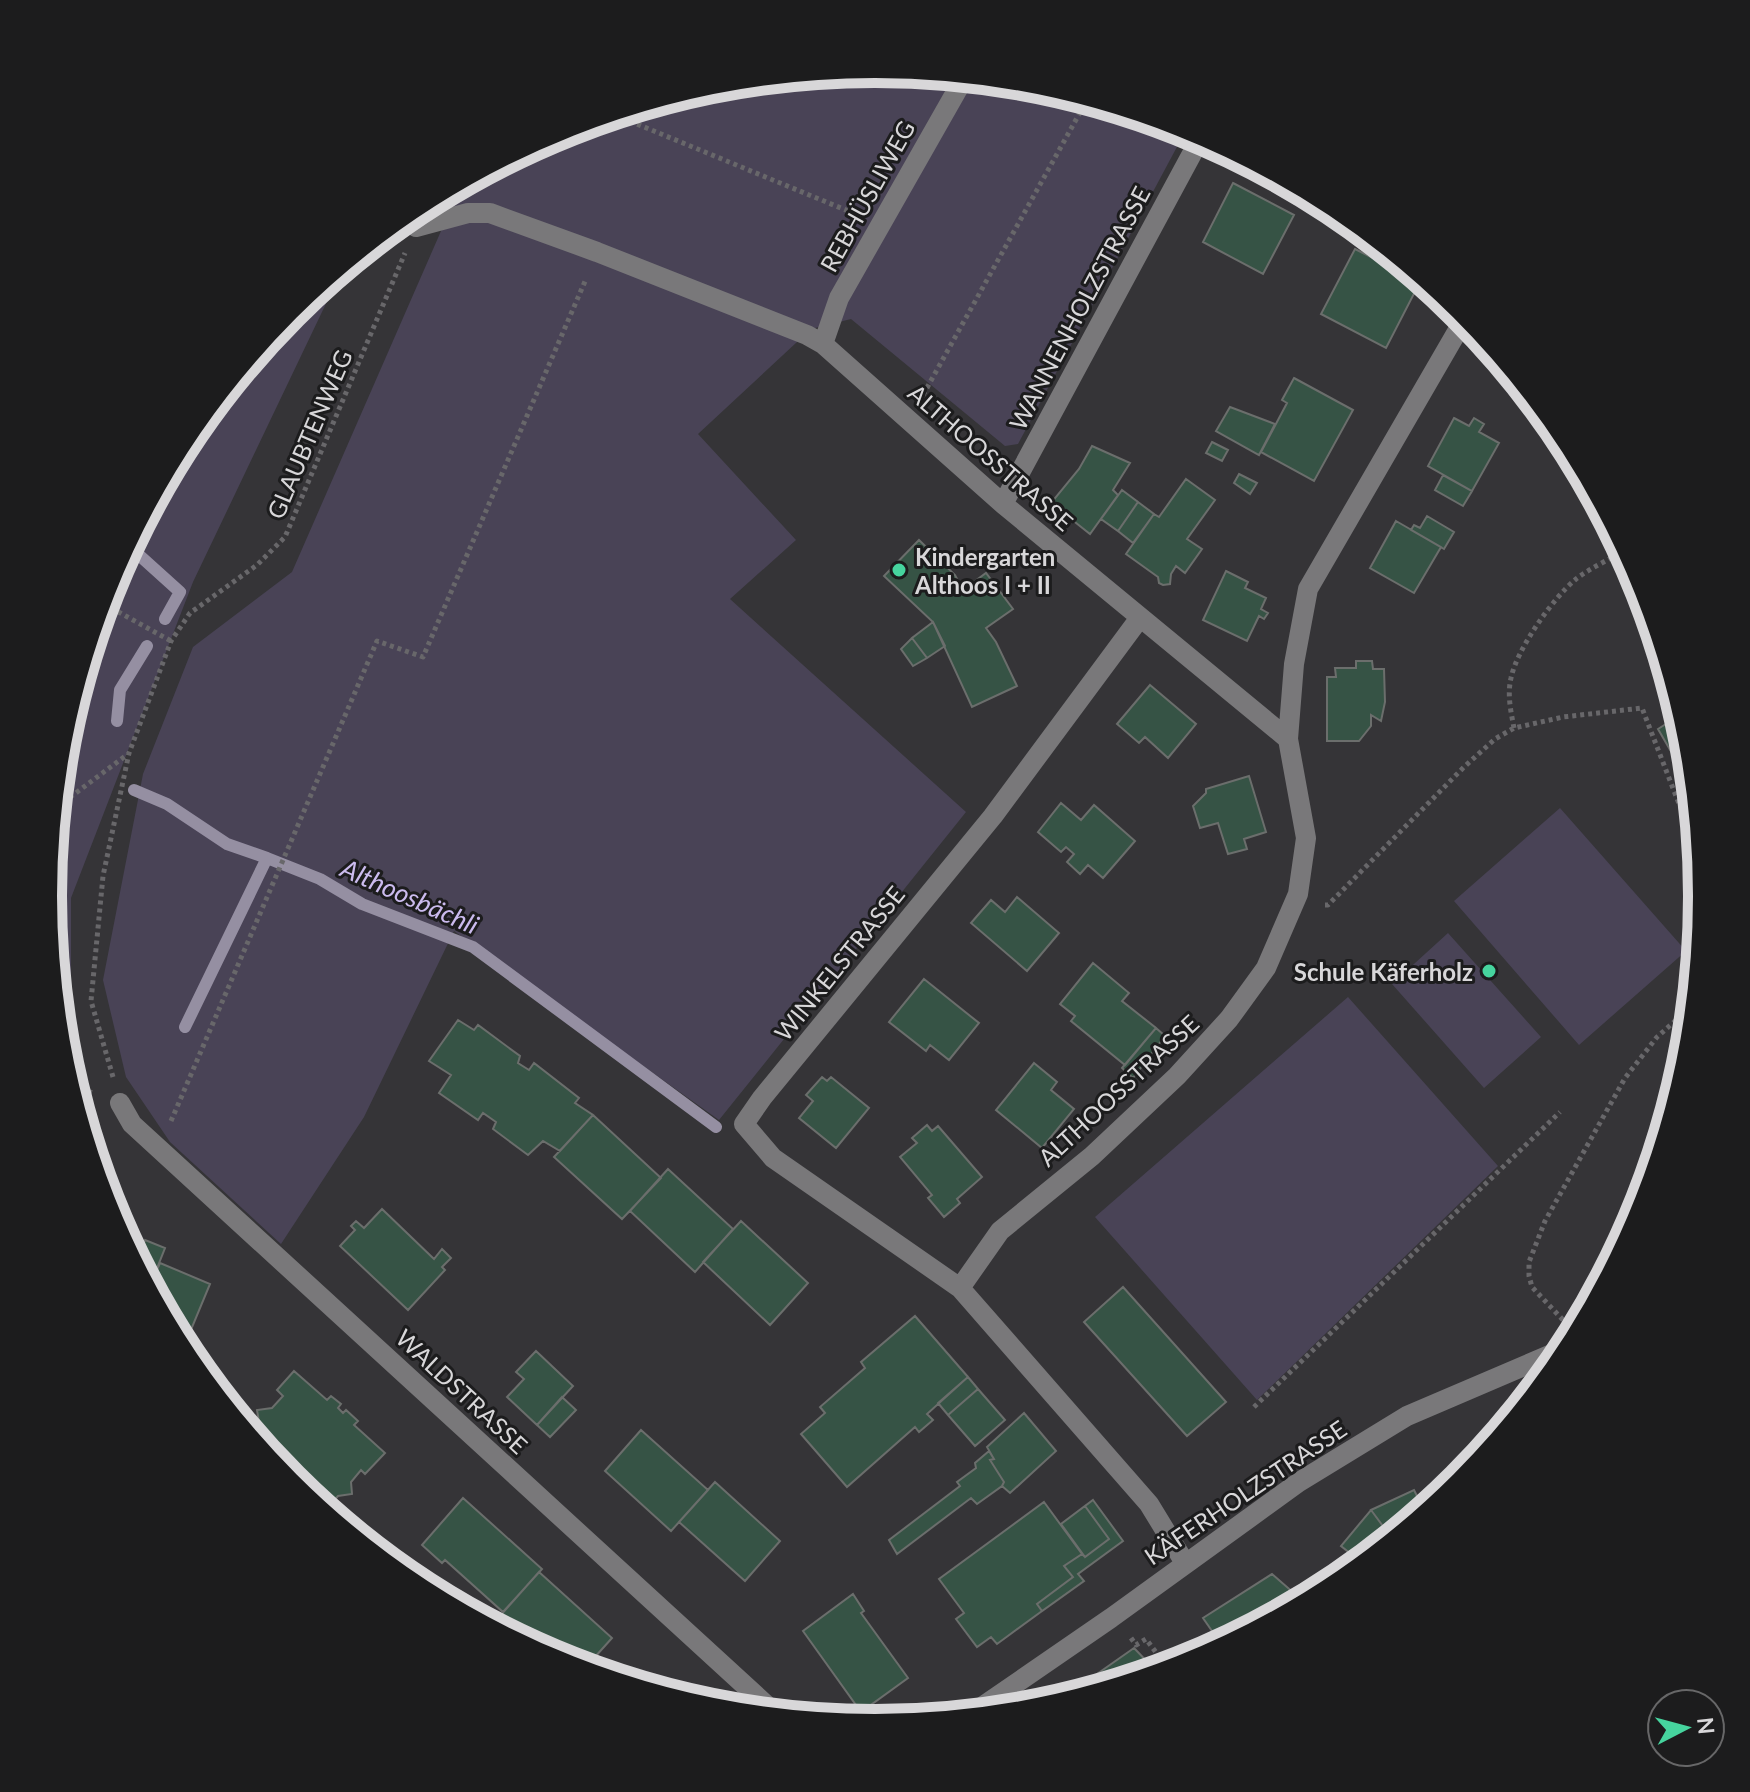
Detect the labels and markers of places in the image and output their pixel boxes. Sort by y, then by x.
place label: Kindergarten Althoos I + II [914,542,1055,599]
marker: Kindergarten Althoos I + II [890,561,908,579]
place label: Schule Käferholz [1294,957,1473,986]
marker: Schule Käferholz [1480,962,1498,980]

